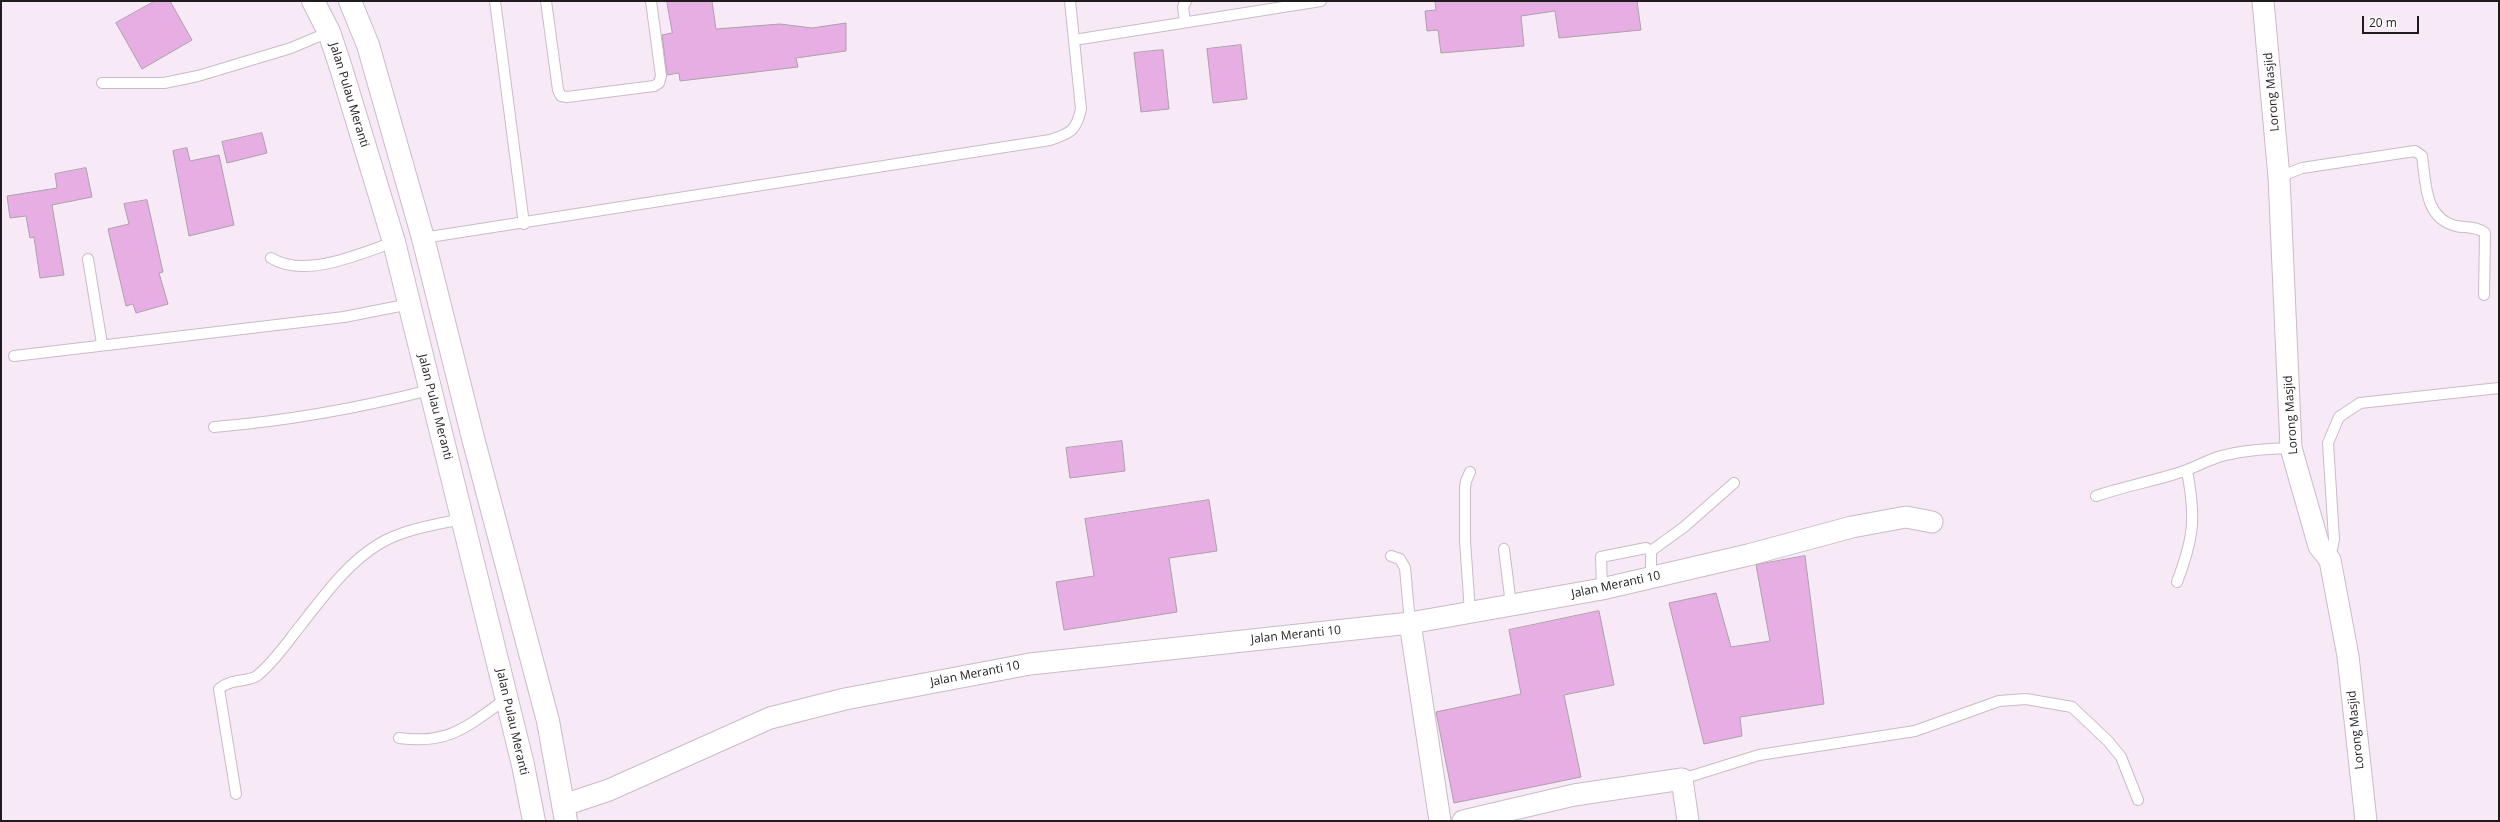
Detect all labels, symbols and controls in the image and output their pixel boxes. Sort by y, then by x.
scale bar [2364,8,2421,34]
text: 20 m [2369,14,2397,31]
street label: Jalan Pulau Meranti [326,41,372,149]
street label: Lorong Masjid [2261,52,2283,132]
street label: Jalan Pulau Meranti [415,353,455,461]
street label: Lorong Masjid [2281,375,2301,455]
street label: Jalan Meranti 10 [1570,569,1662,601]
street label: Jalan Meranti 10 [1250,623,1342,647]
street label: Jalan Meranti 10 [929,658,1021,690]
street label: Jalan Pulau Meranti [493,667,531,777]
street label: Lorong Masjid [2345,690,2367,770]

